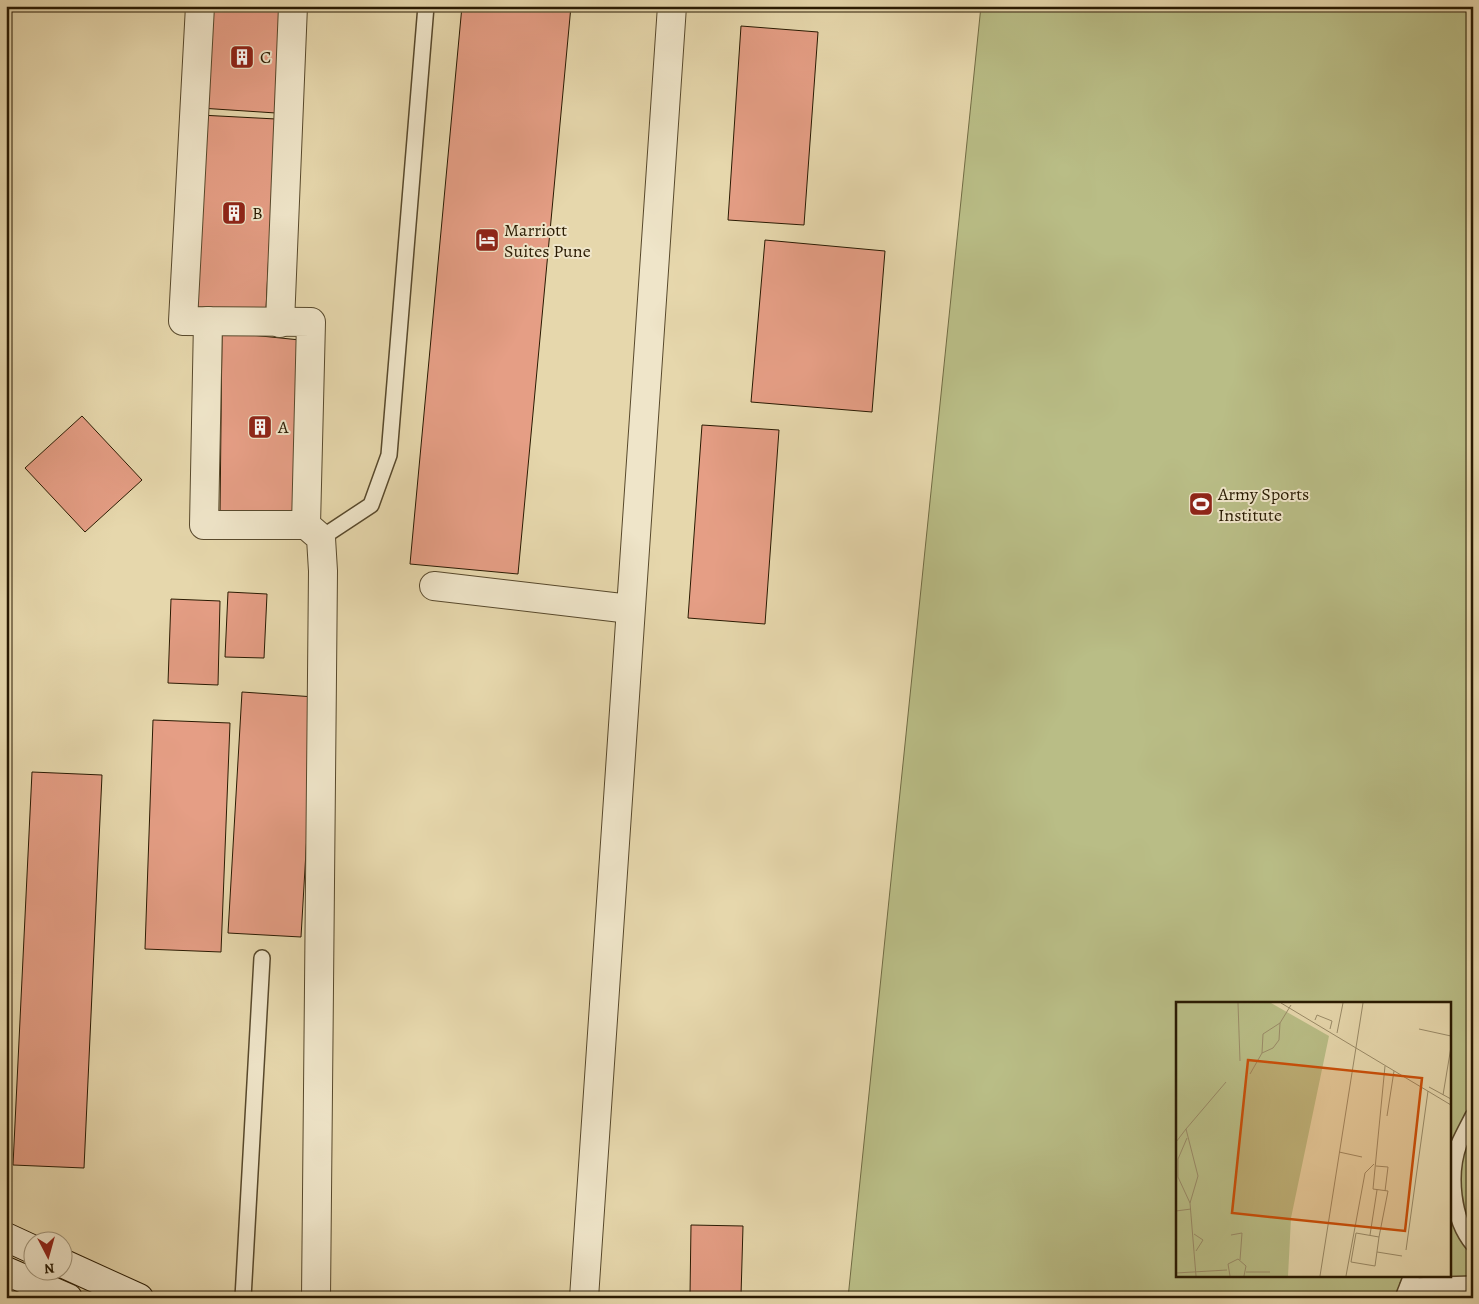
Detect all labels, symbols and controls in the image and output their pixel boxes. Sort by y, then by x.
building icon: C [229,44,255,70]
place label: C [260,45,271,69]
building icon: B [221,200,247,226]
place label: B [252,201,263,225]
place label: Marriott Suites Pune [504,218,591,263]
hotel icon: Marriott Suites Pune [474,227,500,253]
building icon: A [247,414,273,440]
place label: A [277,415,289,439]
place label: Army Sports Institute [1217,482,1309,527]
sports icon: Army Sports Institute [1188,491,1214,517]
inset map [1176,1002,1452,1276]
north arrow [22,1232,72,1282]
text: N [43,1258,55,1278]

